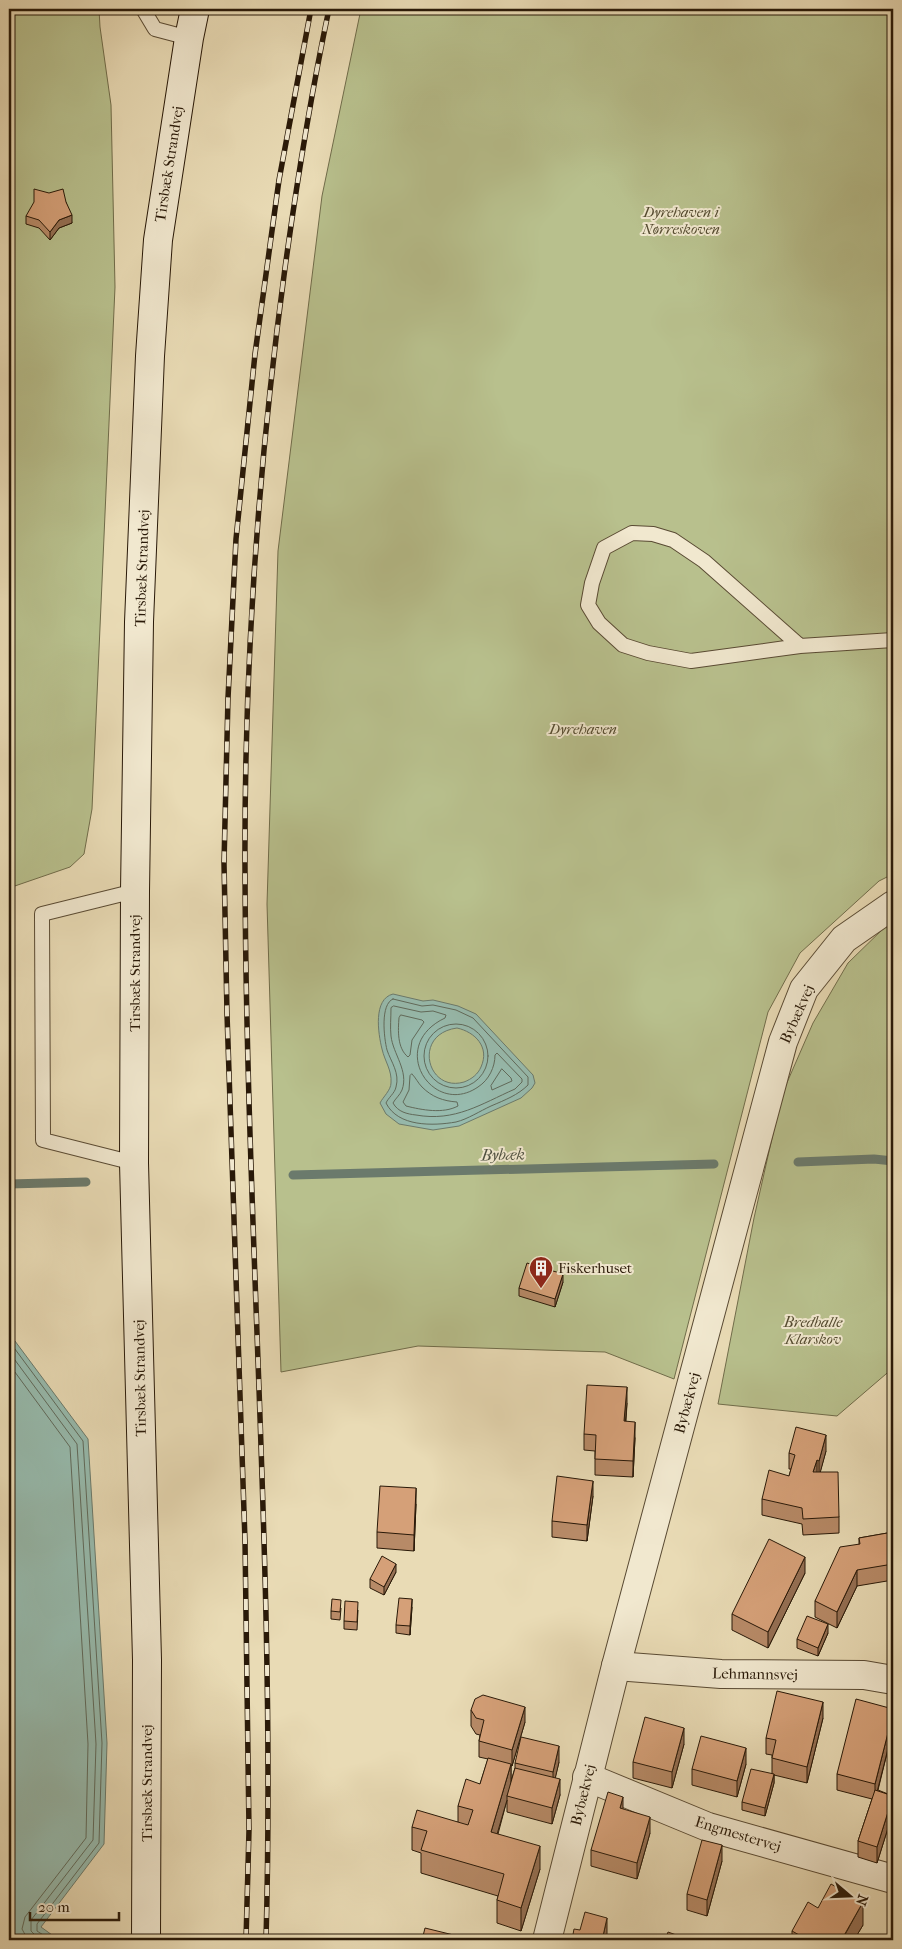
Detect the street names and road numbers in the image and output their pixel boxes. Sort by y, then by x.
street label: Tirsbæk Strandvej [151,105,187,223]
street label: Tirsbæk Strandvej [131,509,153,627]
street label: Tirsbæk Strandvej [126,914,144,1032]
street label: Bybækvej [776,982,818,1046]
street label: Tirsbæk Strandvej [130,1319,150,1437]
street label: Bybækvej [670,1370,704,1436]
street label: Lehmannsvej [712,1664,798,1684]
street label: Tirsbæk Strandvej [138,1724,156,1842]
street label: Bybækvej [567,1763,599,1827]
street label: Engmestervej [693,1812,783,1856]

